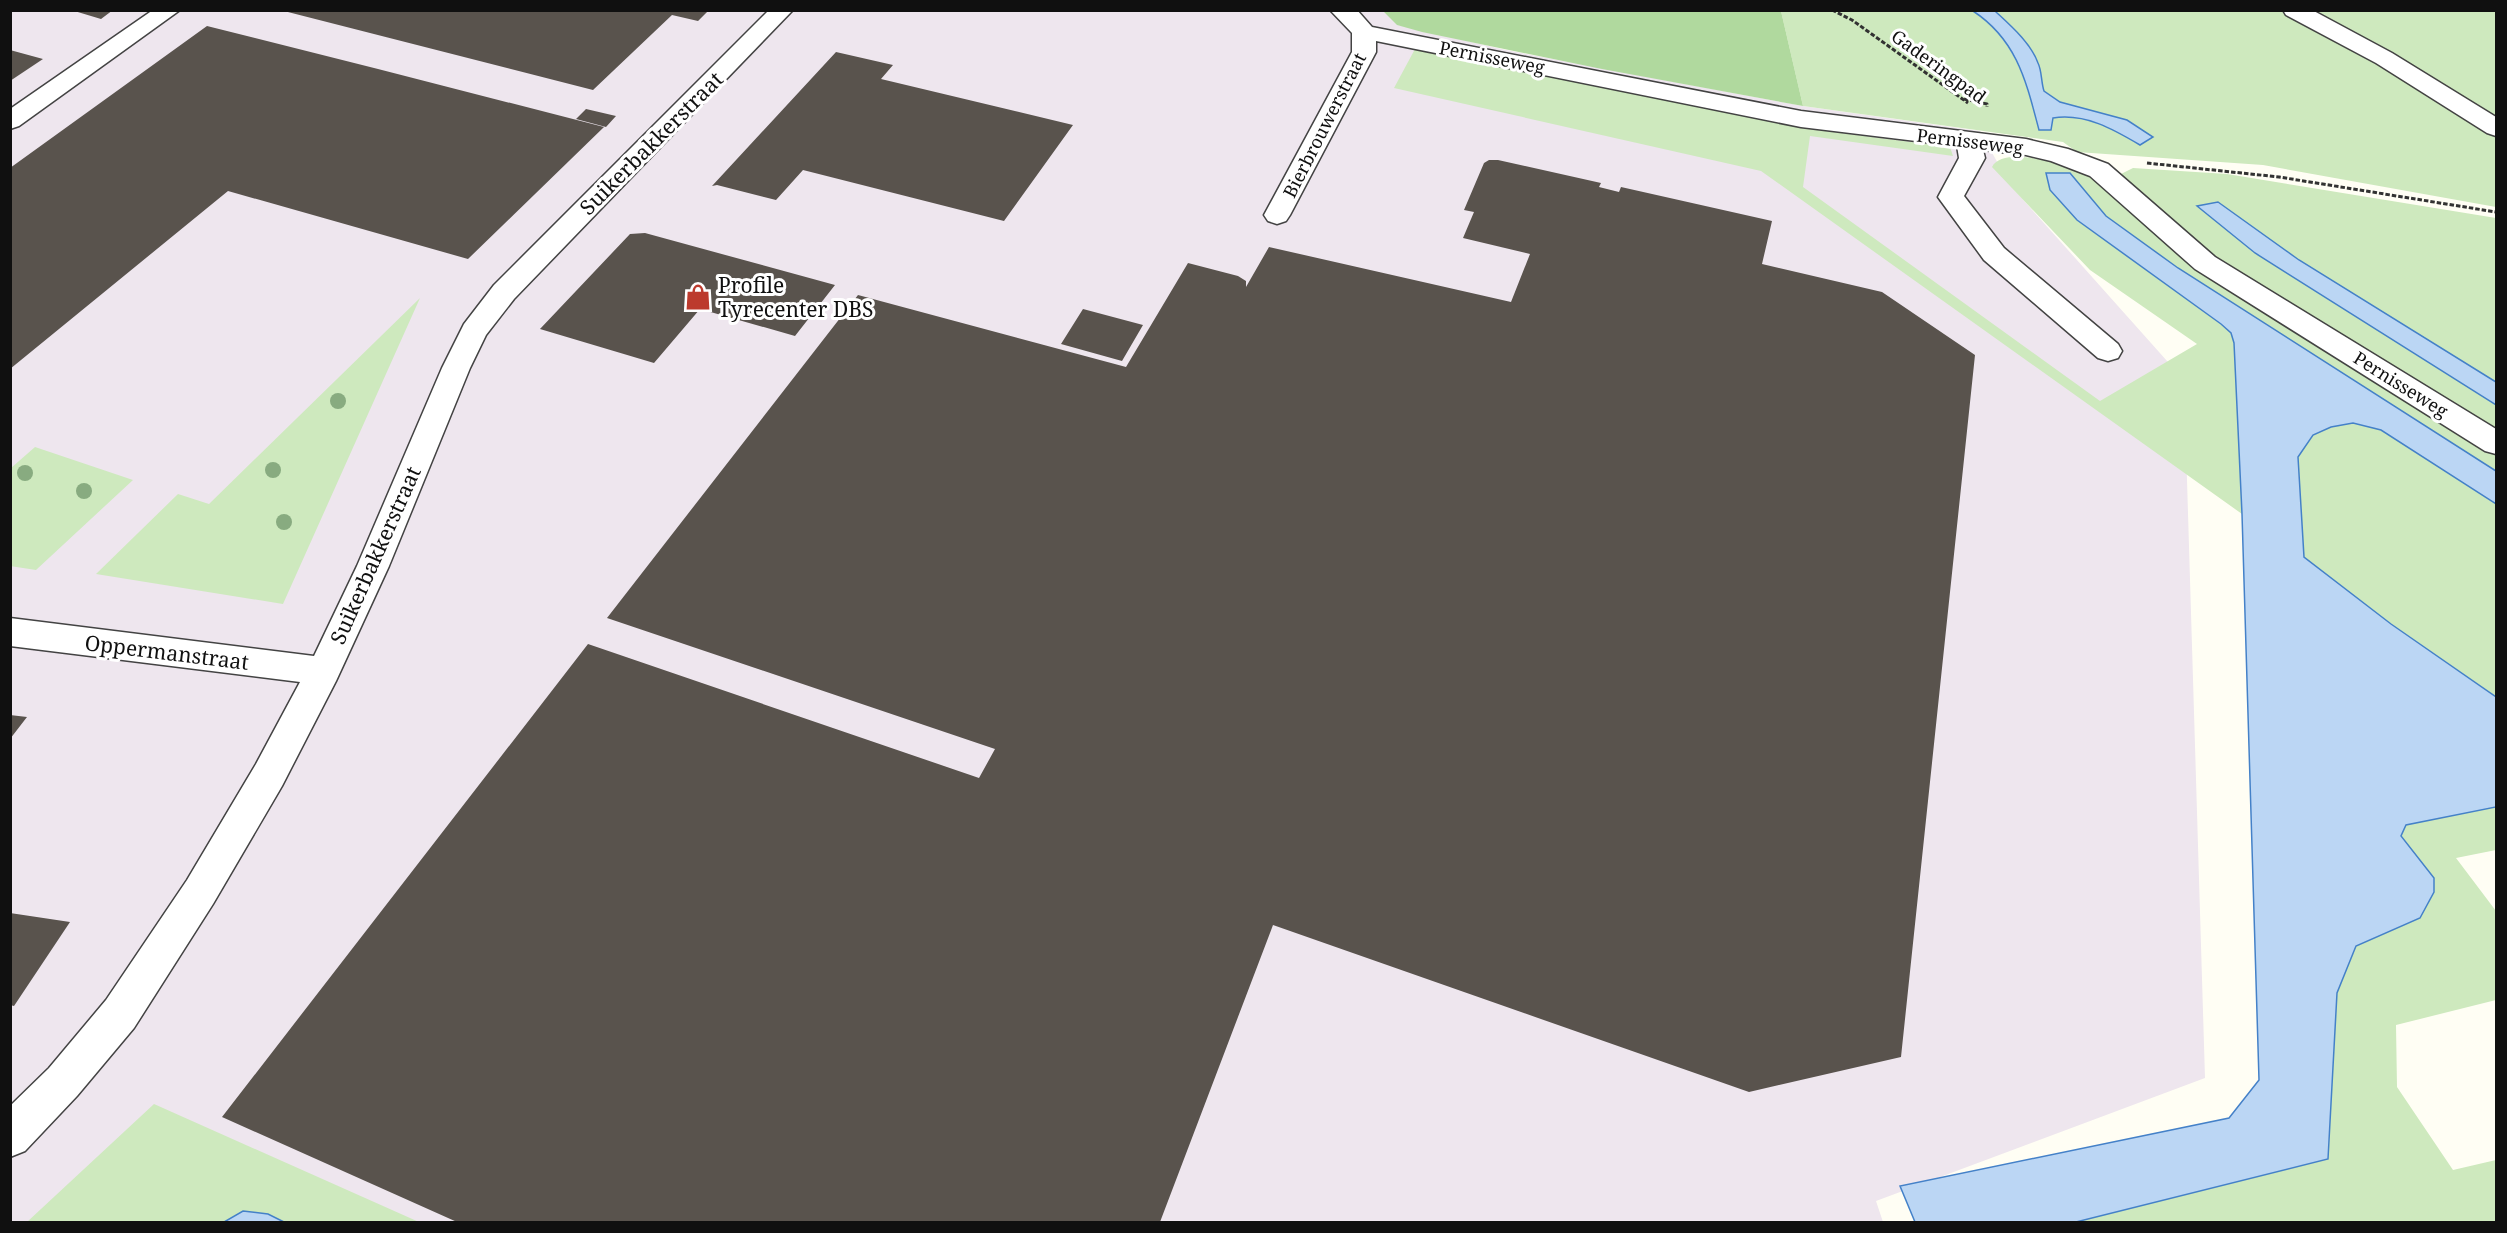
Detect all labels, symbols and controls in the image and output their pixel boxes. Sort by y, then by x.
street label: Gaderingpad [1887,24,1991,108]
street label: Pernisseweg [1437,35,1547,79]
street label: Bierbrouwerstraat [1277,48,1371,202]
street label: Suikerbakkerstraat [573,65,729,221]
street label: Pernisseweg [1915,123,2025,159]
place label: Profile Tyrecenter DBS [718,271,873,323]
shop icon: Profile Tyrecenter DBS [683,282,713,312]
street label: Pernisseweg [2349,345,2453,423]
street label: Suikerbakkerstraat [323,462,427,648]
street label: Oppermanstraat [83,628,251,676]

